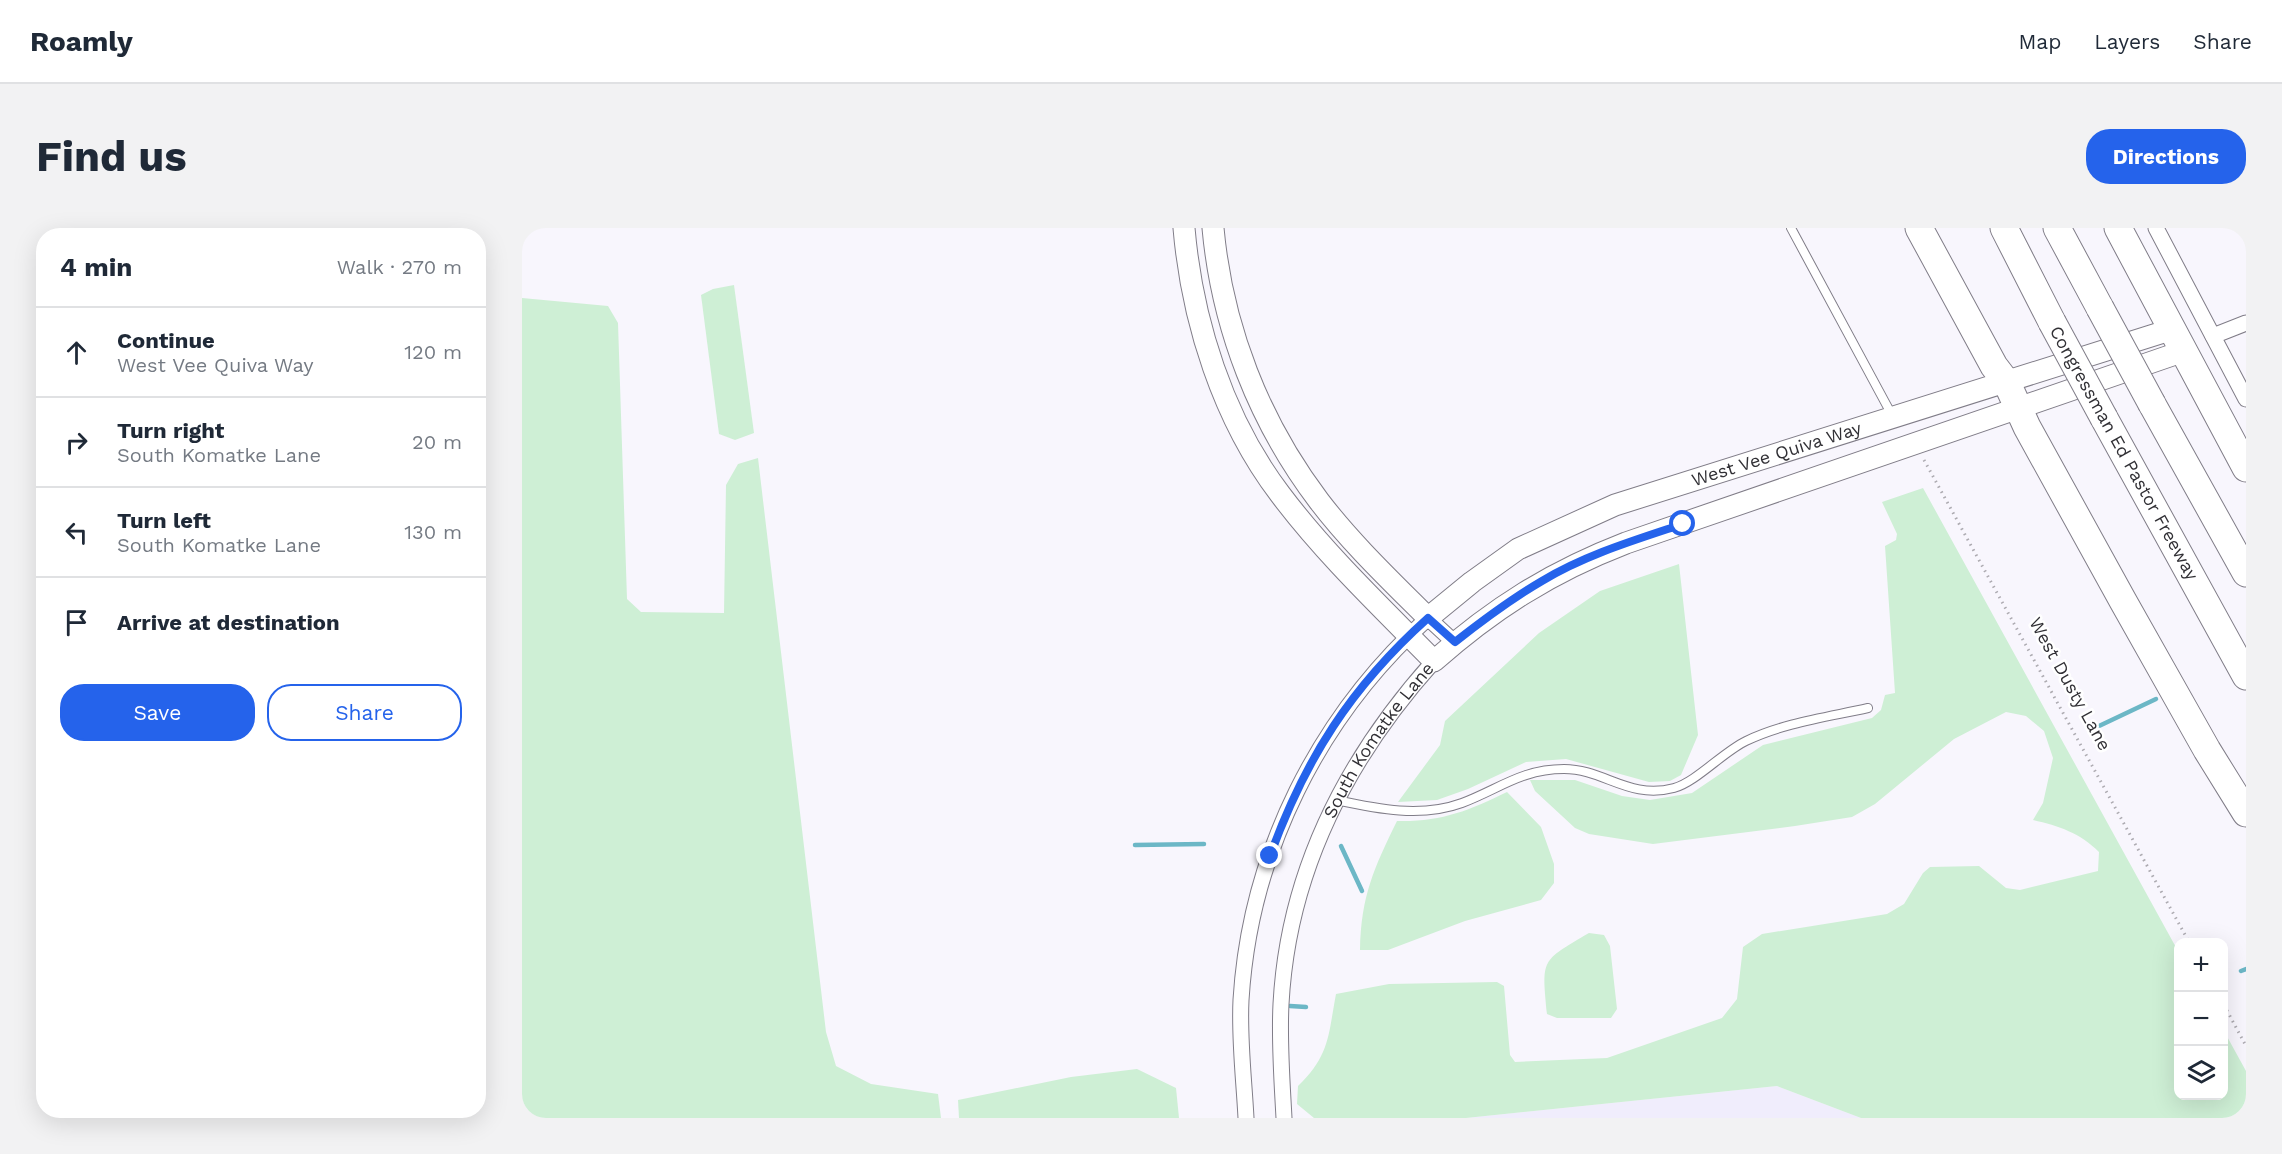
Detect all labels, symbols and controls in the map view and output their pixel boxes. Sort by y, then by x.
text: Roamly [30,25,133,58]
text: Map [2018,29,2061,54]
text: Layers [2094,29,2160,54]
text: Share [2193,29,2252,54]
button: Directions [2086,129,2246,184]
text: Find us [36,132,187,181]
text: 4 min [60,252,132,282]
text: Walk · 270 m [337,255,462,279]
street label: Congressman Ed Pastor Freeway [2046,322,2204,584]
text: Continue [117,328,215,353]
icon: ahead [60,336,93,369]
text: 120 m [404,340,462,364]
text: West Vee Quiva Way [117,353,314,377]
street label: West Vee Quiva Way [1689,417,1865,490]
text: Turn right [117,418,224,443]
icon: right [60,426,93,459]
text: 20 m [412,430,462,454]
text: South Komatke Lane [117,443,321,467]
text: Turn left [117,508,211,533]
route start [1669,510,1695,536]
icon: left [60,516,93,549]
text: 130 m [404,520,462,544]
text: South Komatke Lane [117,533,321,557]
icon: arrive [60,606,93,639]
text: Arrive at destination [117,610,340,635]
street label: West Dusty Lane [2025,614,2116,754]
street label: South Komatke Lane [1319,658,1438,821]
button: Save [60,684,255,741]
button: Share [267,684,462,741]
route end [1256,842,1282,868]
map controls [2174,938,2228,1100]
button: + [2174,938,2228,992]
button: − [2174,992,2228,1046]
button: layers [2174,1046,2228,1100]

